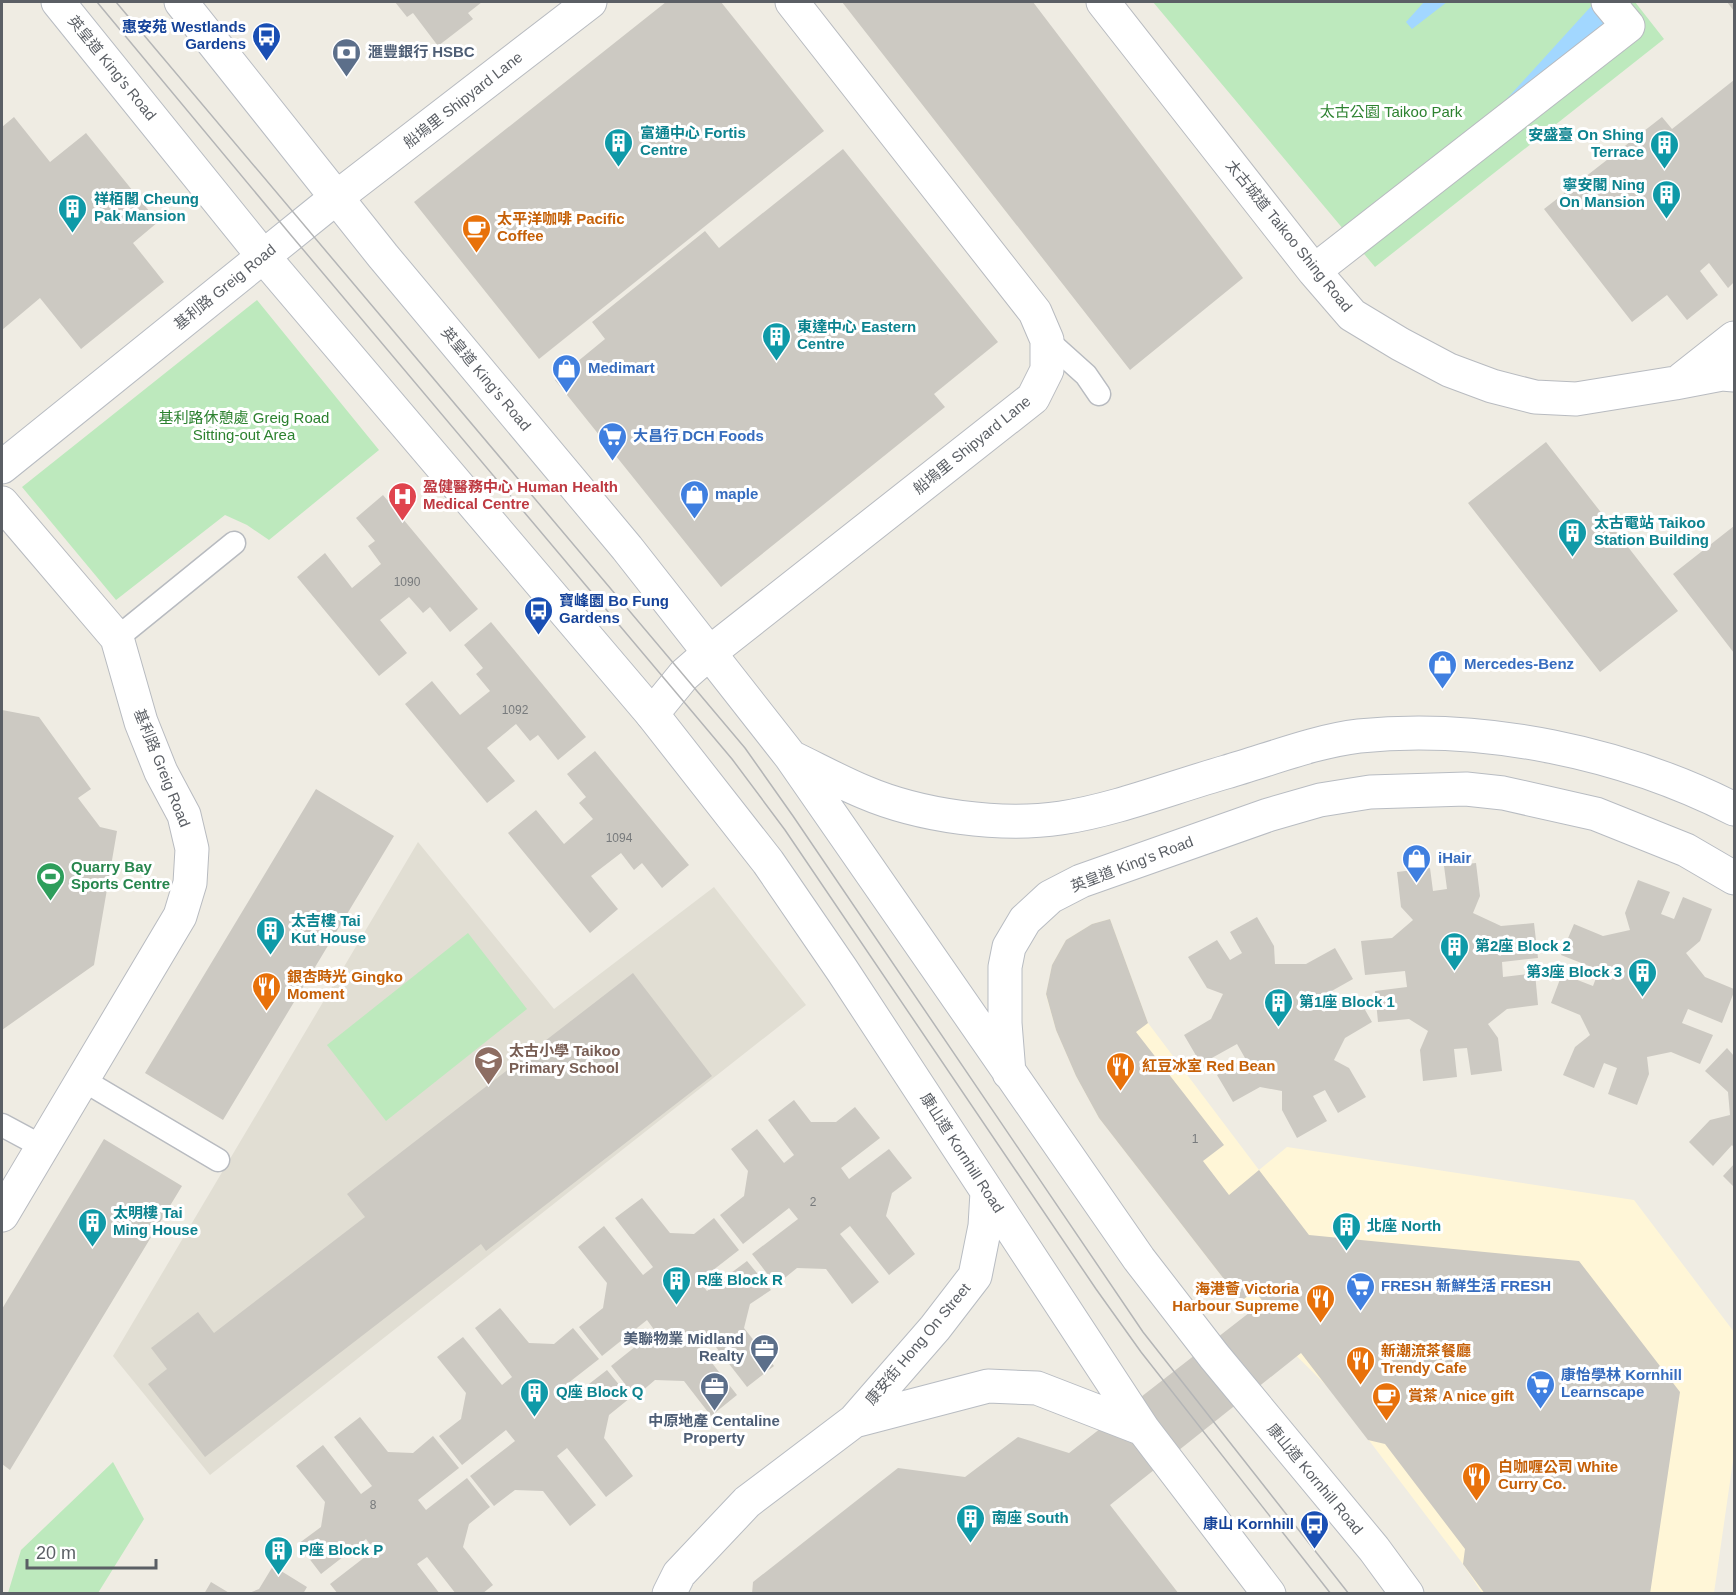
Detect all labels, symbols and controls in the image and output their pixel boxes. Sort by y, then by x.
street label: 英皇道 King's Road [65,12,160,123]
place label: 惠安苑 Westlands Gardens [122,18,246,52]
bus stop icon: 惠安苑 Westlands Gardens [251,20,283,62]
bank icon: 滙豐銀行 HSBC [331,36,363,78]
place label: 滙豐銀行 HSBC [368,43,475,60]
street label: 船塢里 Shipyard Lane [400,48,525,151]
park label: 太古公園 Taikoo Park [1320,103,1463,120]
place label: 富通中心 Fortis Centre [640,124,746,158]
building icon: 富通中心 Fortis Centre [603,126,635,168]
place label: 安盛臺 On Shing Terrace [1528,126,1644,160]
building icon: 安盛臺 On Shing Terrace [1649,128,1681,170]
street label: 太古城道 Taikoo Shing Road [1223,156,1356,315]
place label: 寧安閣 Ning On Mansion [1559,176,1645,210]
building icon: 寧安閣 Ning On Mansion [1650,178,1682,220]
place label: 祥栢閣 Cheung Pak Mansion [94,190,199,224]
building icon: 祥栢閣 Cheung Pak Mansion [57,192,89,234]
place label: 太平洋咖啡 Pacific Coffee [497,210,625,244]
cafe icon: 太平洋咖啡 Pacific Coffee [460,212,492,254]
street label: 基利路 Greig Road [170,240,279,333]
place label: 東達中心 Eastern Centre [797,318,916,352]
building icon: 東達中心 Eastern Centre [760,320,792,362]
street label: 英皇道 King's Road [438,324,535,434]
shop icon: Medimart [551,352,583,394]
place label: Medimart [588,359,655,376]
street label: 船塢里 Shipyard Lane [910,392,1034,497]
park label: 基利路休憩處 Greig Road Sitting-out Area [159,409,329,443]
supermarket icon: 大昌行 DCH Foods [596,420,628,462]
place label: 大昌行 DCH Foods [633,427,764,444]
place label: 盈健醫務中心 Human Health Medical Centre [423,478,618,512]
shop icon: maple [678,478,710,520]
hospital icon: 盈健醫務中心 Human Health Medical Centre [386,480,418,522]
place label: maple [715,485,758,502]
place label: 太古電站 Taikoo Station Building [1594,514,1709,548]
building icon: 太古電站 Taikoo Station Building [1557,516,1589,558]
house number: 1090 [394,575,421,589]
place label: 寶峰園 Bo Fung Gardens [559,592,669,626]
bus stop icon: 寶峰園 Bo Fung Gardens [522,594,554,636]
shop icon: Mercedes-Benz [1427,648,1459,690]
place label: Mercedes-Benz [1464,655,1574,672]
house number: 1092 [502,703,529,717]
street label: 基利路 Greig Road [131,706,194,829]
house number: 1094 [606,831,633,845]
street label: 英皇道 King's Road [1068,832,1195,895]
shop icon: iHair [1401,842,1433,884]
place label: iHair [1438,849,1472,866]
place label: Quarry Bay Sports Centre [71,858,170,892]
sports icon: Quarry Bay Sports Centre [34,860,66,902]
place label: 太吉樓 Tai Kut House [291,912,366,946]
building icon: 太吉樓 Tai Kut House [254,914,286,956]
building icon: 第2座 Block 2 [1438,930,1470,972]
place label: 第2座 Block 2 [1475,937,1571,954]
building icon: 第3座 Block 3 [1627,956,1659,998]
place label: 第3座 Block 3 [1526,963,1622,980]
place label: 銀杏時光 Gingko Moment [287,968,403,1002]
restaurant icon: 銀杏時光 Gingko Moment [250,970,282,1012]
building icon: 第1座 Block 1 [1262,986,1294,1028]
place label: 第1座 Block 1 [1299,993,1395,1010]
place label: 太古小學 Taikoo Primary School [509,1042,620,1076]
school or university icon: 太古小學 Taikoo Primary School [472,1044,504,1086]
restaurant icon: 紅豆冰室 Red Bean [1105,1050,1137,1092]
place label: 紅豆冰室 Red Bean [1142,1057,1275,1074]
street label: 康山道 Kornhill Road [917,1090,1007,1216]
house number: 1 [1192,1132,1199,1146]
house number: 2 [810,1195,817,1209]
place label: 太明樓 Tai Ming House [113,1204,198,1238]
building icon: 太明樓 Tai Ming House [76,1206,108,1248]
building icon: 北座 North [1330,1210,1362,1252]
place label: 北座 North [1367,1217,1441,1234]
building icon: R座 Block R [660,1264,692,1306]
supermarket icon: FRESH 新鮮生活 FRESH [1344,1270,1376,1312]
place label: R座 Block R [697,1271,783,1288]
place label: FRESH 新鮮生活 FRESH [1381,1277,1551,1294]
street label: 康安街 Hong On Street [862,1279,974,1408]
place label: 海港薈 Victoria Harbour Supreme [1172,1280,1300,1314]
restaurant icon: 海港薈 Victoria Harbour Supreme [1304,1282,1336,1324]
place label: 美聯物業 Midland Realty [623,1330,745,1364]
office icon: 美聯物業 Midland Realty [749,1332,781,1374]
place label: 新潮流茶餐廳 Trendy Cafe [1381,1342,1471,1376]
restaurant icon: 新潮流茶餐廳 Trendy Cafe [1344,1344,1376,1386]
place label: 康怡學林 Kornhill Learnscape [1561,1366,1682,1400]
supermarket icon: 康怡學林 Kornhill Learnscape [1524,1368,1556,1410]
office icon: 中原地產 Centaline Property [698,1370,730,1412]
building icon: Q座 Block Q [519,1376,551,1418]
cafe icon: 賞茶 A nice gift [1371,1380,1403,1422]
place label: Q座 Block Q [556,1383,644,1400]
place label: 賞茶 A nice gift [1408,1387,1514,1404]
place label: 中原地產 Centaline Property [648,1412,780,1446]
street label: 康山道 Kornhill Road [1264,1420,1367,1537]
place label: 白咖喱公司 White Curry Co. [1498,1458,1618,1492]
restaurant icon: 白咖喱公司 White Curry Co. [1461,1460,1493,1502]
house number: 8 [370,1498,377,1512]
building icon: 南座 South [955,1502,987,1544]
bus stop icon: 康山 Kornhill [1299,1508,1331,1550]
place label: 南座 South [992,1509,1069,1526]
place label: 康山 Kornhill [1203,1515,1294,1532]
scale bar [27,1532,156,1570]
building icon: P座 Block P [262,1534,294,1576]
place label: P座 Block P [299,1541,383,1558]
text: 20 m [36,1543,76,1563]

